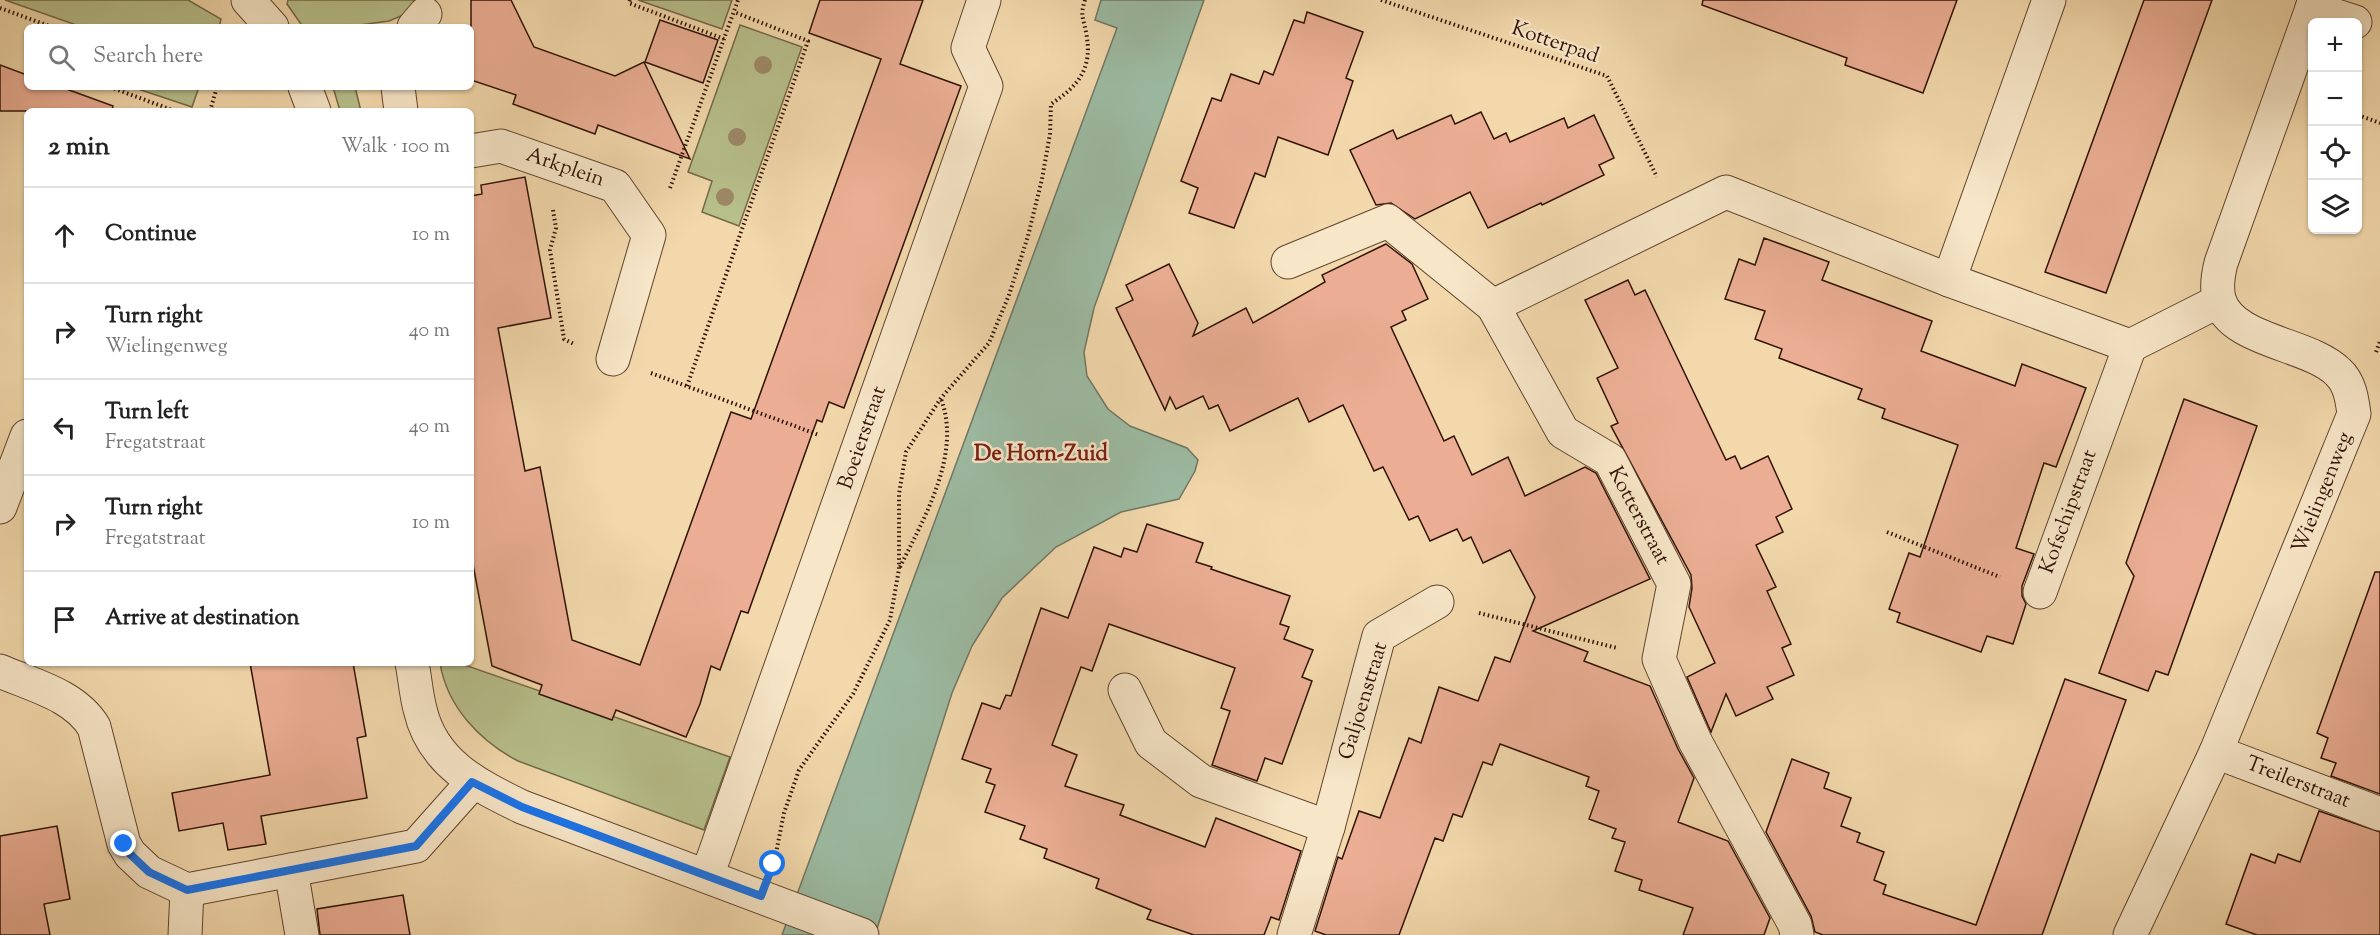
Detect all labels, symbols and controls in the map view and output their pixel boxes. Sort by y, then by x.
street label: Kotterpad [1507,14,1603,72]
map controls [2308,18,2362,234]
button: + [2308,18,2362,72]
search box [24,24,474,90]
icon: search [45,41,78,74]
text: Search here [93,41,203,73]
button: − [2308,72,2362,126]
button: locate [2308,126,2362,180]
text: 2 min [48,129,110,166]
text: Walk · 100 m [341,133,450,162]
street label: Arkplein [522,141,608,195]
button: layers [2308,180,2362,234]
icon: ahead [48,219,81,252]
text: Continue [105,219,196,251]
text: 10 m [412,221,450,250]
text: Turn right [105,301,202,333]
icon: right [48,315,81,348]
text: 40 m [409,317,450,346]
text: Wielingenweg [105,333,227,362]
street label: Boeierstraat [831,382,895,494]
text: Turn left [105,397,188,429]
icon: left [48,411,81,444]
text: 40 m [409,413,450,442]
street label: Wielingenweg [2285,428,2361,558]
text: Fregatstraat [105,429,206,458]
district label: De Horn-Zuid [974,439,1109,471]
street label: Kofschipstraat [2033,446,2105,578]
street label: Kotterstraat [1600,462,1676,570]
text: Turn right [105,493,202,525]
icon: right [48,507,81,540]
text: 10 m [412,509,450,538]
text: Fregatstraat [105,525,206,554]
icon: arrive [48,603,81,636]
text: Arrive at destination [105,603,300,635]
street label: Galjoenstraat [1332,638,1396,764]
street label: Treilerstraat [2242,749,2354,817]
route end [110,830,136,856]
route start [759,850,785,876]

